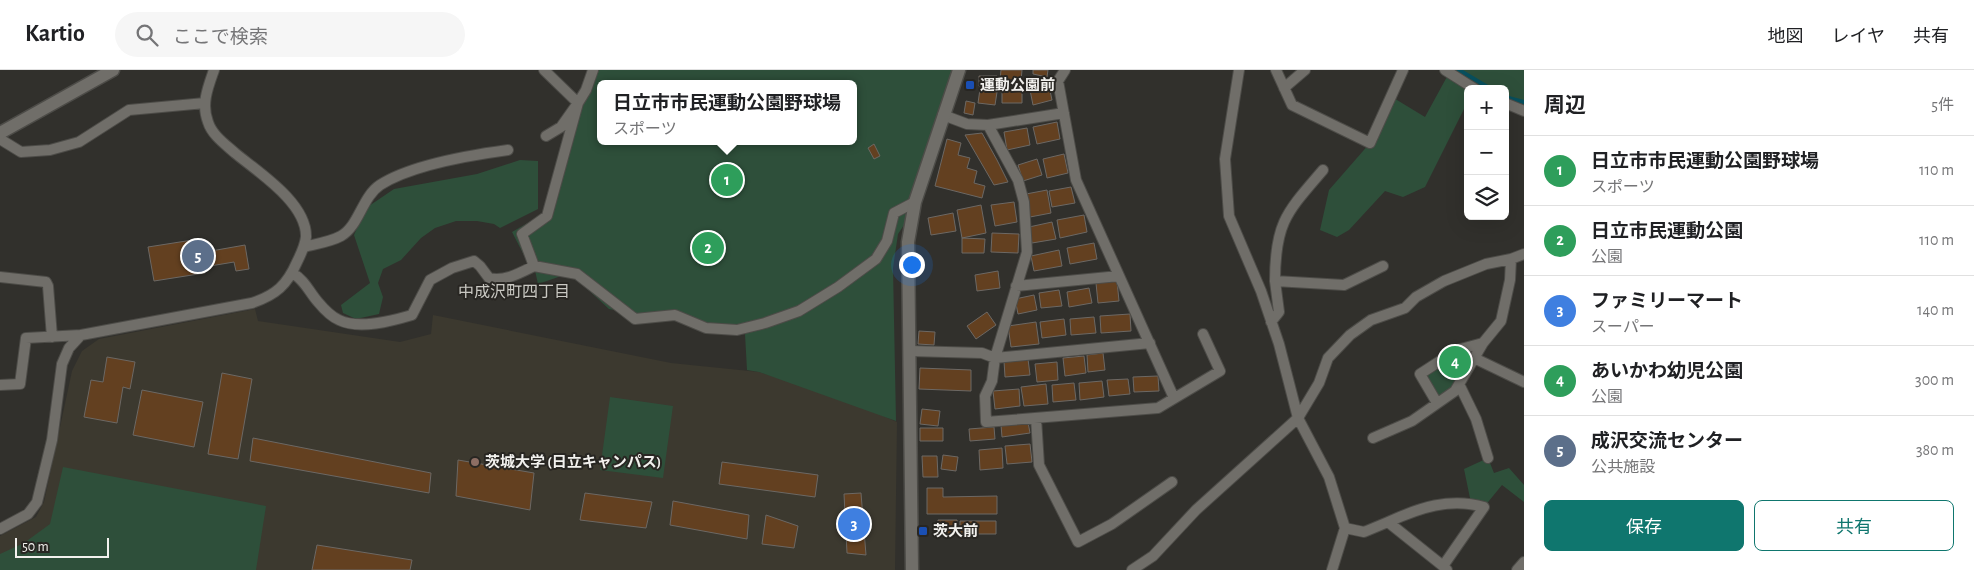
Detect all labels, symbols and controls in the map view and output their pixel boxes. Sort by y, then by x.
search box [115,12,465,57]
icon: search [133,21,161,49]
text: Kartio [25,22,85,46]
text: ここで検索 [173,28,268,47]
text: 地図 [1768,28,1804,46]
text: レイヤ [1832,28,1885,46]
text: 共有 [1913,28,1949,46]
place label: 運動公園前 [980,76,1055,93]
marker: 運動公園前 [964,79,976,91]
popup [597,80,857,145]
map controls [1464,85,1509,220]
button: + [1464,85,1509,130]
text: 日立市市民運動公園野球場 [613,94,841,113]
text: 周辺 [1544,95,1586,116]
text: 5件 [1931,97,1954,113]
text: スポーツ [613,121,677,137]
button: − [1464,130,1509,175]
text: 日立市市民運動公園野球場 [1591,152,1819,171]
pin: 1 [711,161,743,199]
text: 1 [1557,162,1563,178]
text: 110 m [1919,162,1954,178]
button: layers [1464,175,1509,220]
text: スポーツ [1591,179,1655,195]
text: 日立市民運動公園 [1591,222,1743,241]
pin: 2 [692,229,724,267]
text: 2 [1556,232,1564,248]
text: 110 m [1919,232,1954,248]
pin: 5 [182,237,214,275]
text: 公園 [1591,249,1623,265]
your location [899,252,925,278]
district label: 中成沢町四丁目 [458,283,570,300]
text: ファミリーマート [1591,292,1743,311]
text: 3 [1557,302,1563,318]
text: 140 m [1917,302,1954,318]
text: スーパー [1591,319,1655,335]
pin: 4 [1439,343,1471,381]
text: あいかわ幼児公園 [1591,362,1743,381]
text: 4 [1556,372,1564,388]
text: 300 m [1915,372,1954,388]
text: 公園 [1591,389,1623,405]
text: 成沢交流センター [1591,432,1743,451]
text: 5 [1557,442,1563,458]
text: 380 m [1916,442,1954,458]
place label: 茨城大学 (日立キャンパス) [485,453,661,470]
marker: 茨城大学 (日立キャンパス) [469,456,481,468]
text: 公共施設 [1591,459,1655,475]
button: 保存 [1544,500,1744,551]
button: 共有 [1754,500,1954,551]
pin: 3 [838,505,870,543]
place label: 茨大前 [933,522,978,539]
marker: 茨大前 [917,525,929,537]
scale bar [15,535,109,558]
text: 50 m [22,540,49,554]

